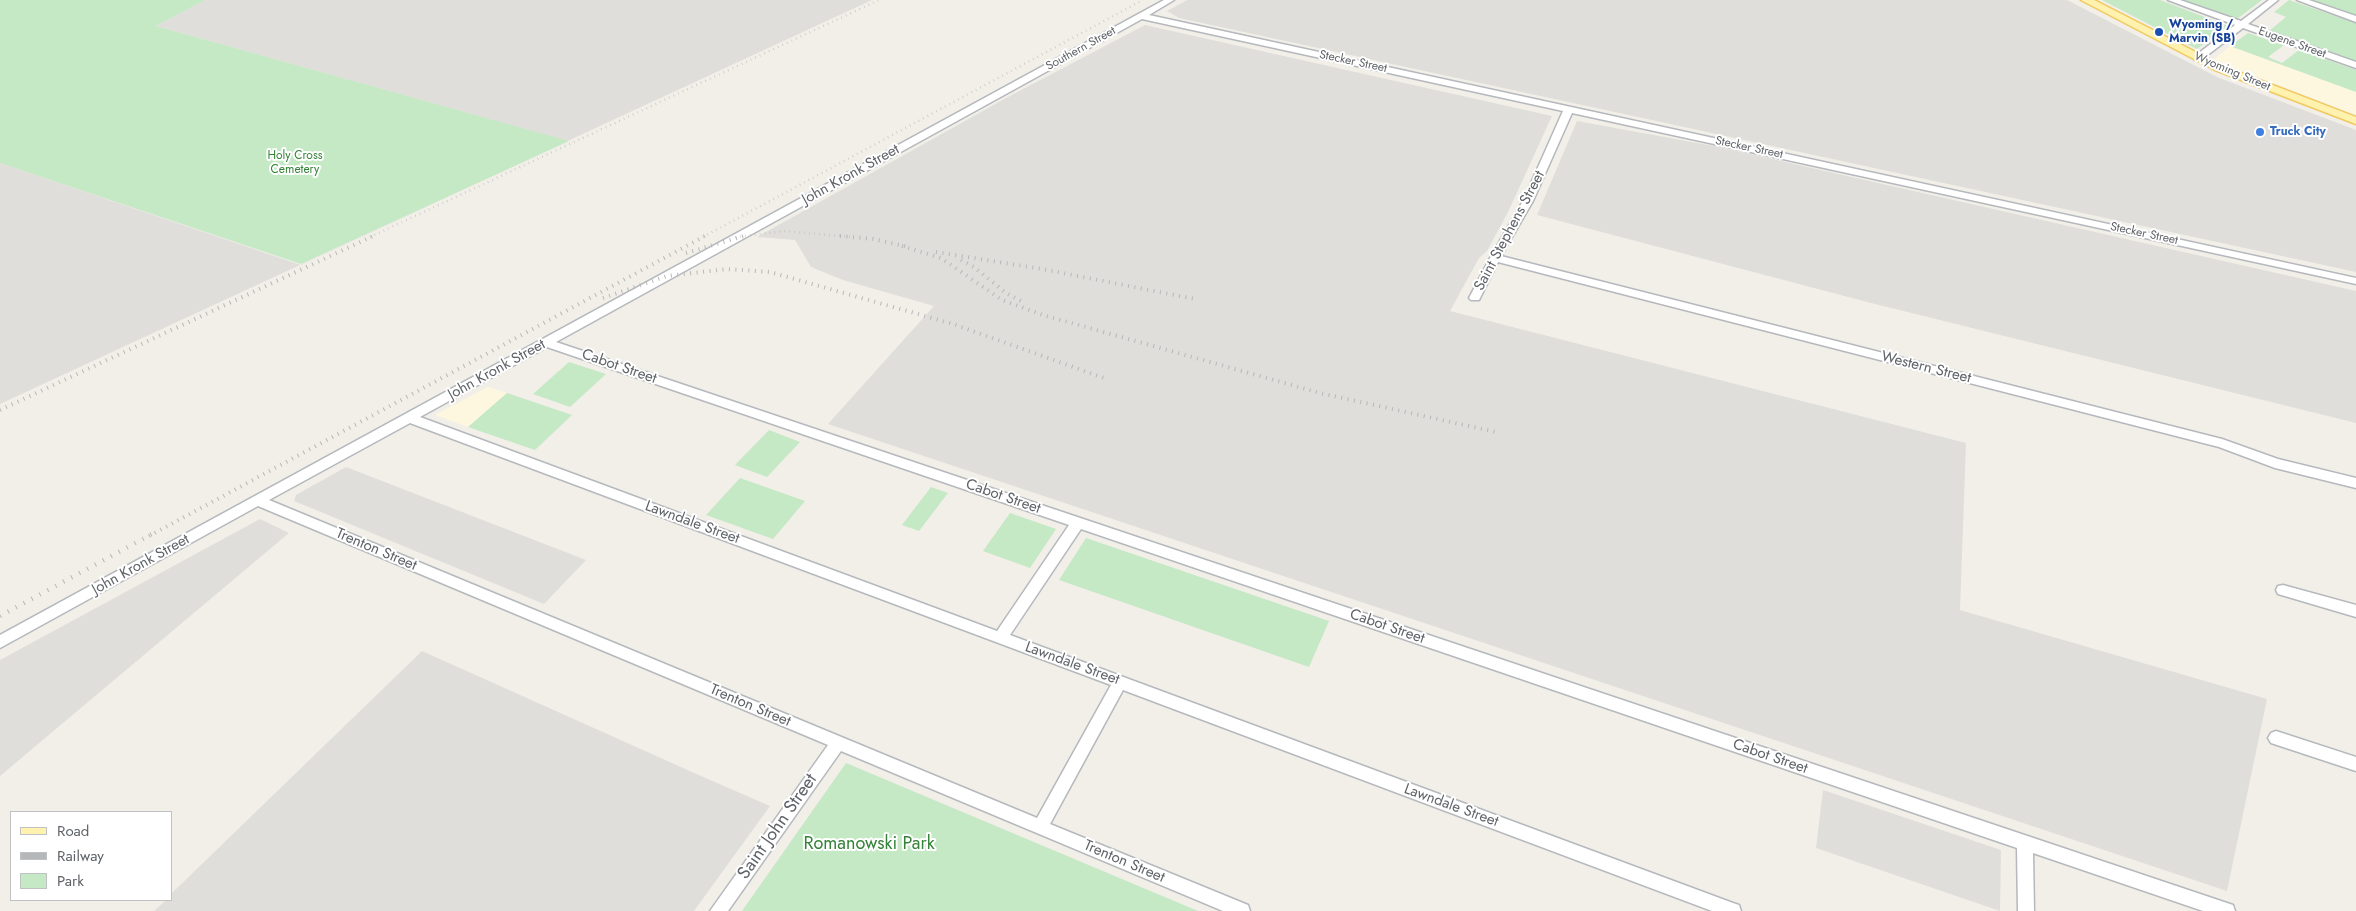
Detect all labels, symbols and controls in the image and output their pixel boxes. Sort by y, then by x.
place label: Wyoming / Marvin (SB) [2169,18,2235,46]
street label: Southern Street [1044,24,1118,74]
street label: Eugene Street [2256,24,2328,62]
marker: Wyoming / Marvin (SB) [2153,26,2165,38]
street label: Stecker Street [1318,48,1388,76]
street label: Wyoming Street [2192,49,2272,95]
place label: Truck City [2270,125,2326,139]
marker: Truck City [2254,126,2266,138]
street label: Stecker Street [1714,134,1784,162]
street label: John Kronk Street [799,141,903,209]
park label: Holy Cross Cemetery [267,149,323,177]
street label: Saint Stephens Street [1471,168,1549,294]
street label: Stecker Street [2109,220,2179,248]
street label: John Kronk Street [445,336,549,404]
street label: Cabot Street [579,346,659,388]
street label: Western Street [1879,348,1973,388]
street label: Cabot Street [963,476,1043,518]
street label: Lawndale Street [642,498,742,548]
street label: Trenton Street [333,525,419,575]
street label: John Kronk Street [89,531,193,599]
street label: Cabot Street [1347,606,1427,648]
street label: Lawndale Street [1022,639,1122,689]
street label: Trenton Street [707,681,793,731]
street label: Cabot Street [1730,736,1810,778]
street label: Saint John Street [734,770,822,884]
street label: Lawndale Street [1401,781,1501,831]
legend [10,811,172,901]
text: Road [57,820,89,842]
park label: Romanowski Park [803,834,935,856]
street label: Trenton Street [1081,837,1167,887]
text: Railway [57,845,104,867]
text: Park [57,870,84,892]

